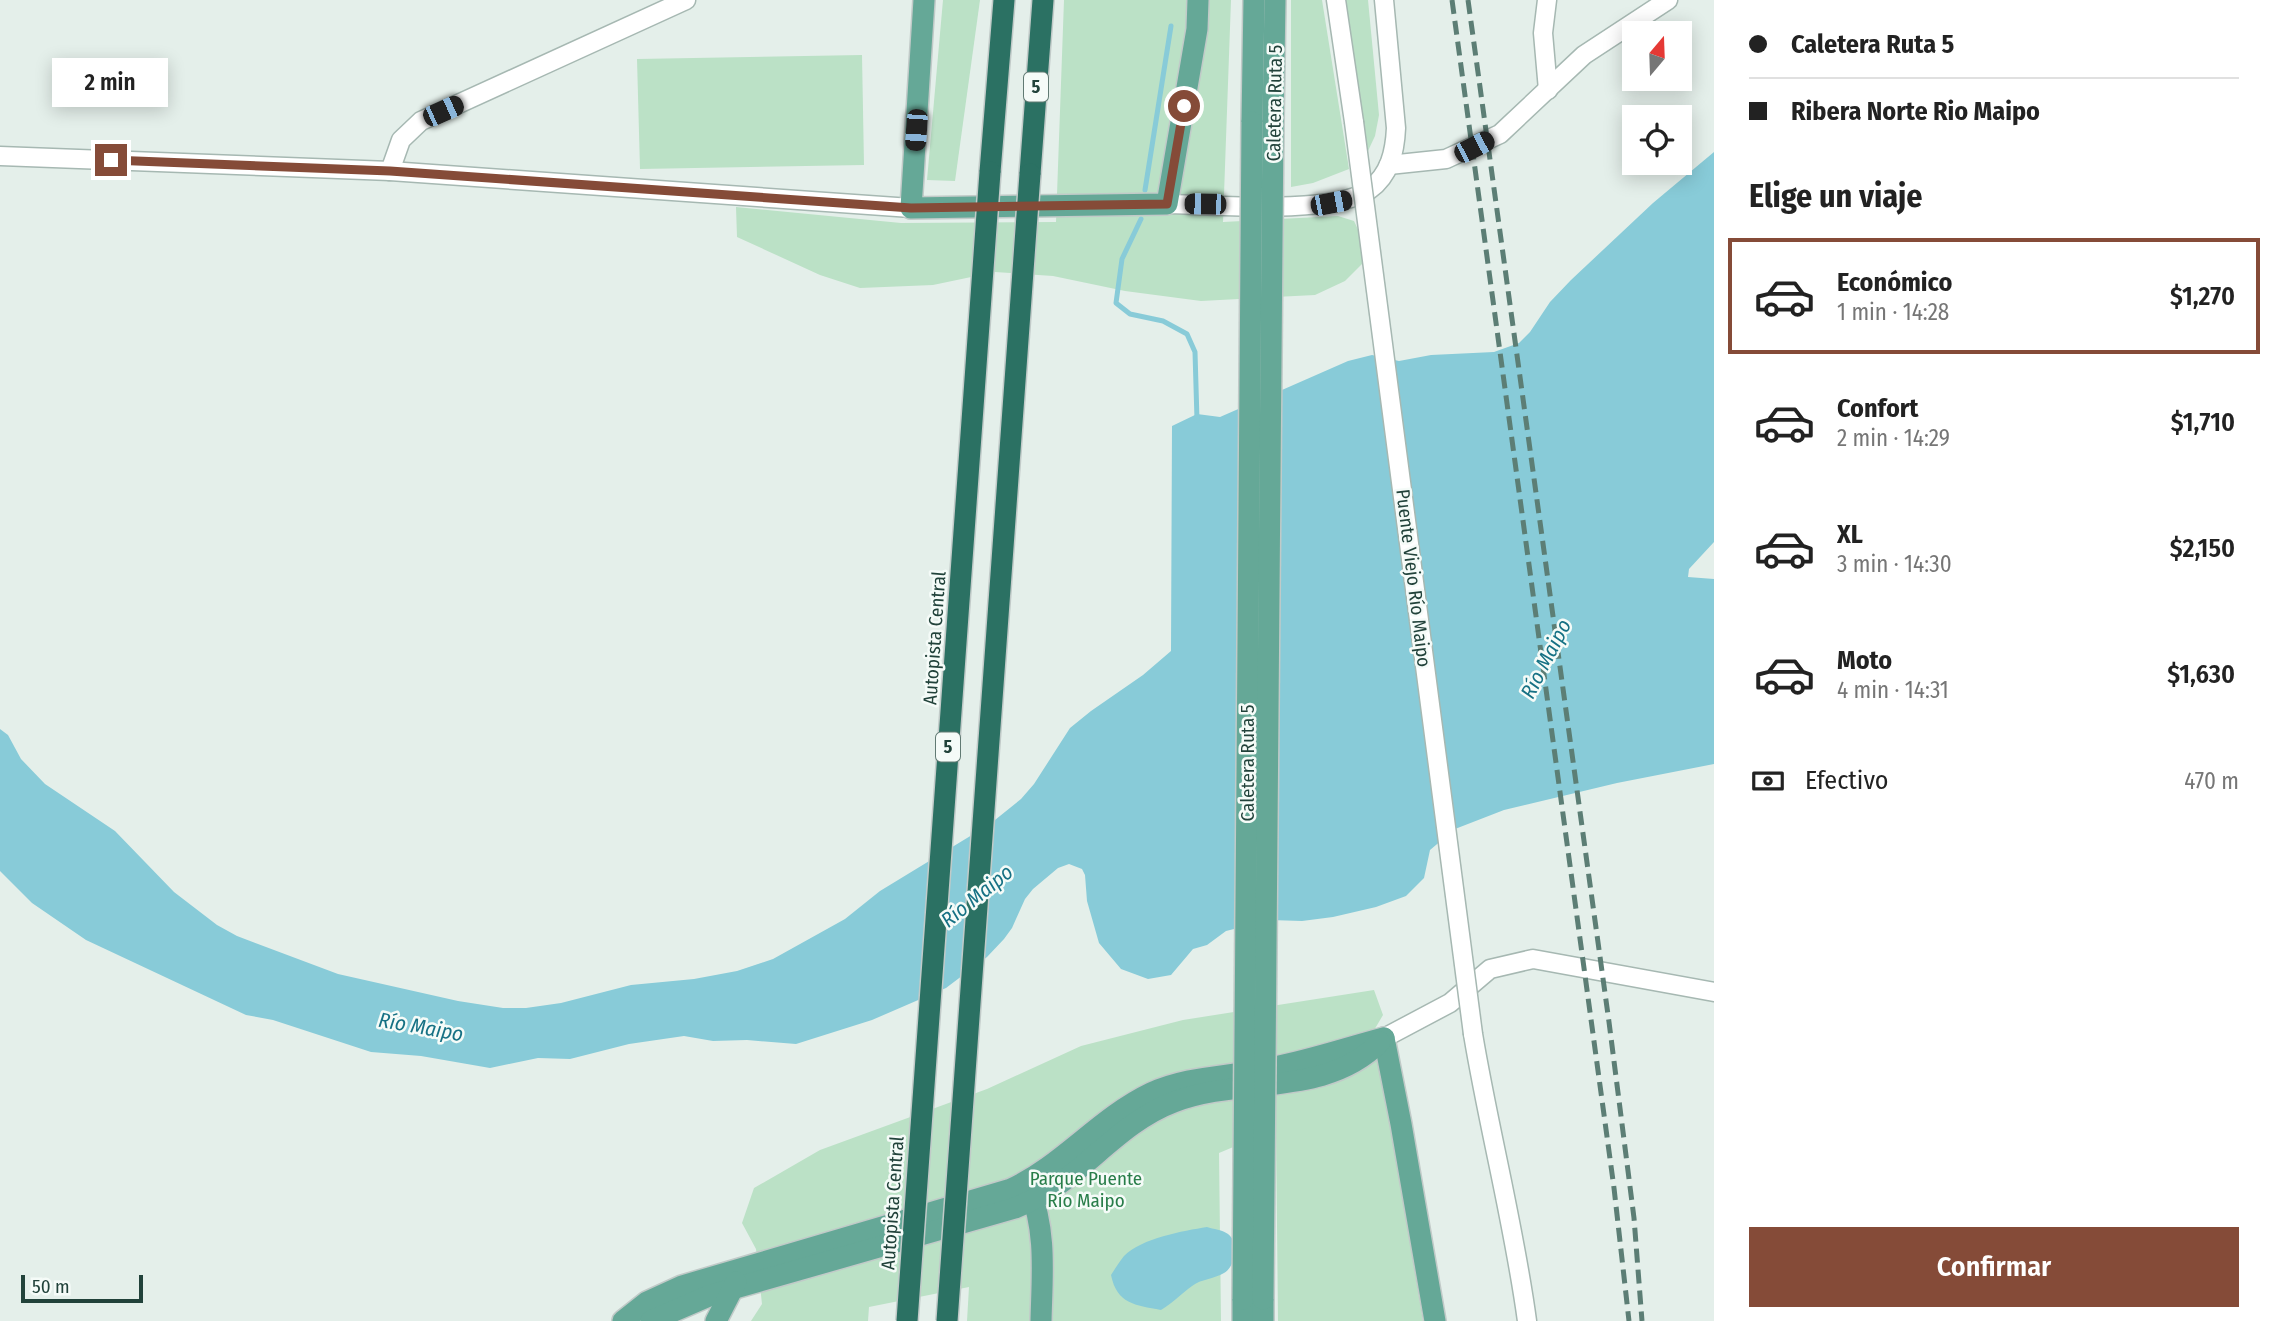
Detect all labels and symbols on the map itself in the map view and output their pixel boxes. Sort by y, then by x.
north arrow [1622,21,1692,91]
street label: Caletera Ruta 5 [1262,44,1287,162]
callout: 2 min [53,58,169,108]
road number: 5 [1024,72,1048,102]
route start [1168,90,1200,122]
car [420,93,467,129]
car [905,108,928,152]
car [1451,128,1498,166]
route end [95,144,127,176]
car [1309,189,1354,217]
car [1184,193,1227,215]
street label: Puente Viejo Río Maipo [1391,488,1436,668]
street label: Autopista Central [918,571,951,706]
water label: Río Maipo [1515,615,1577,703]
street label: Caletera Ruta 5 [1236,705,1259,821]
road number: 5 [936,732,960,762]
water label: Río Maipo [936,859,1018,933]
water label: Río Maipo [377,1007,465,1047]
street label: Autopista Central [876,1136,909,1271]
park label: Parque Puente Río Maipo [1030,1167,1142,1212]
scale bar [21,1272,144,1304]

